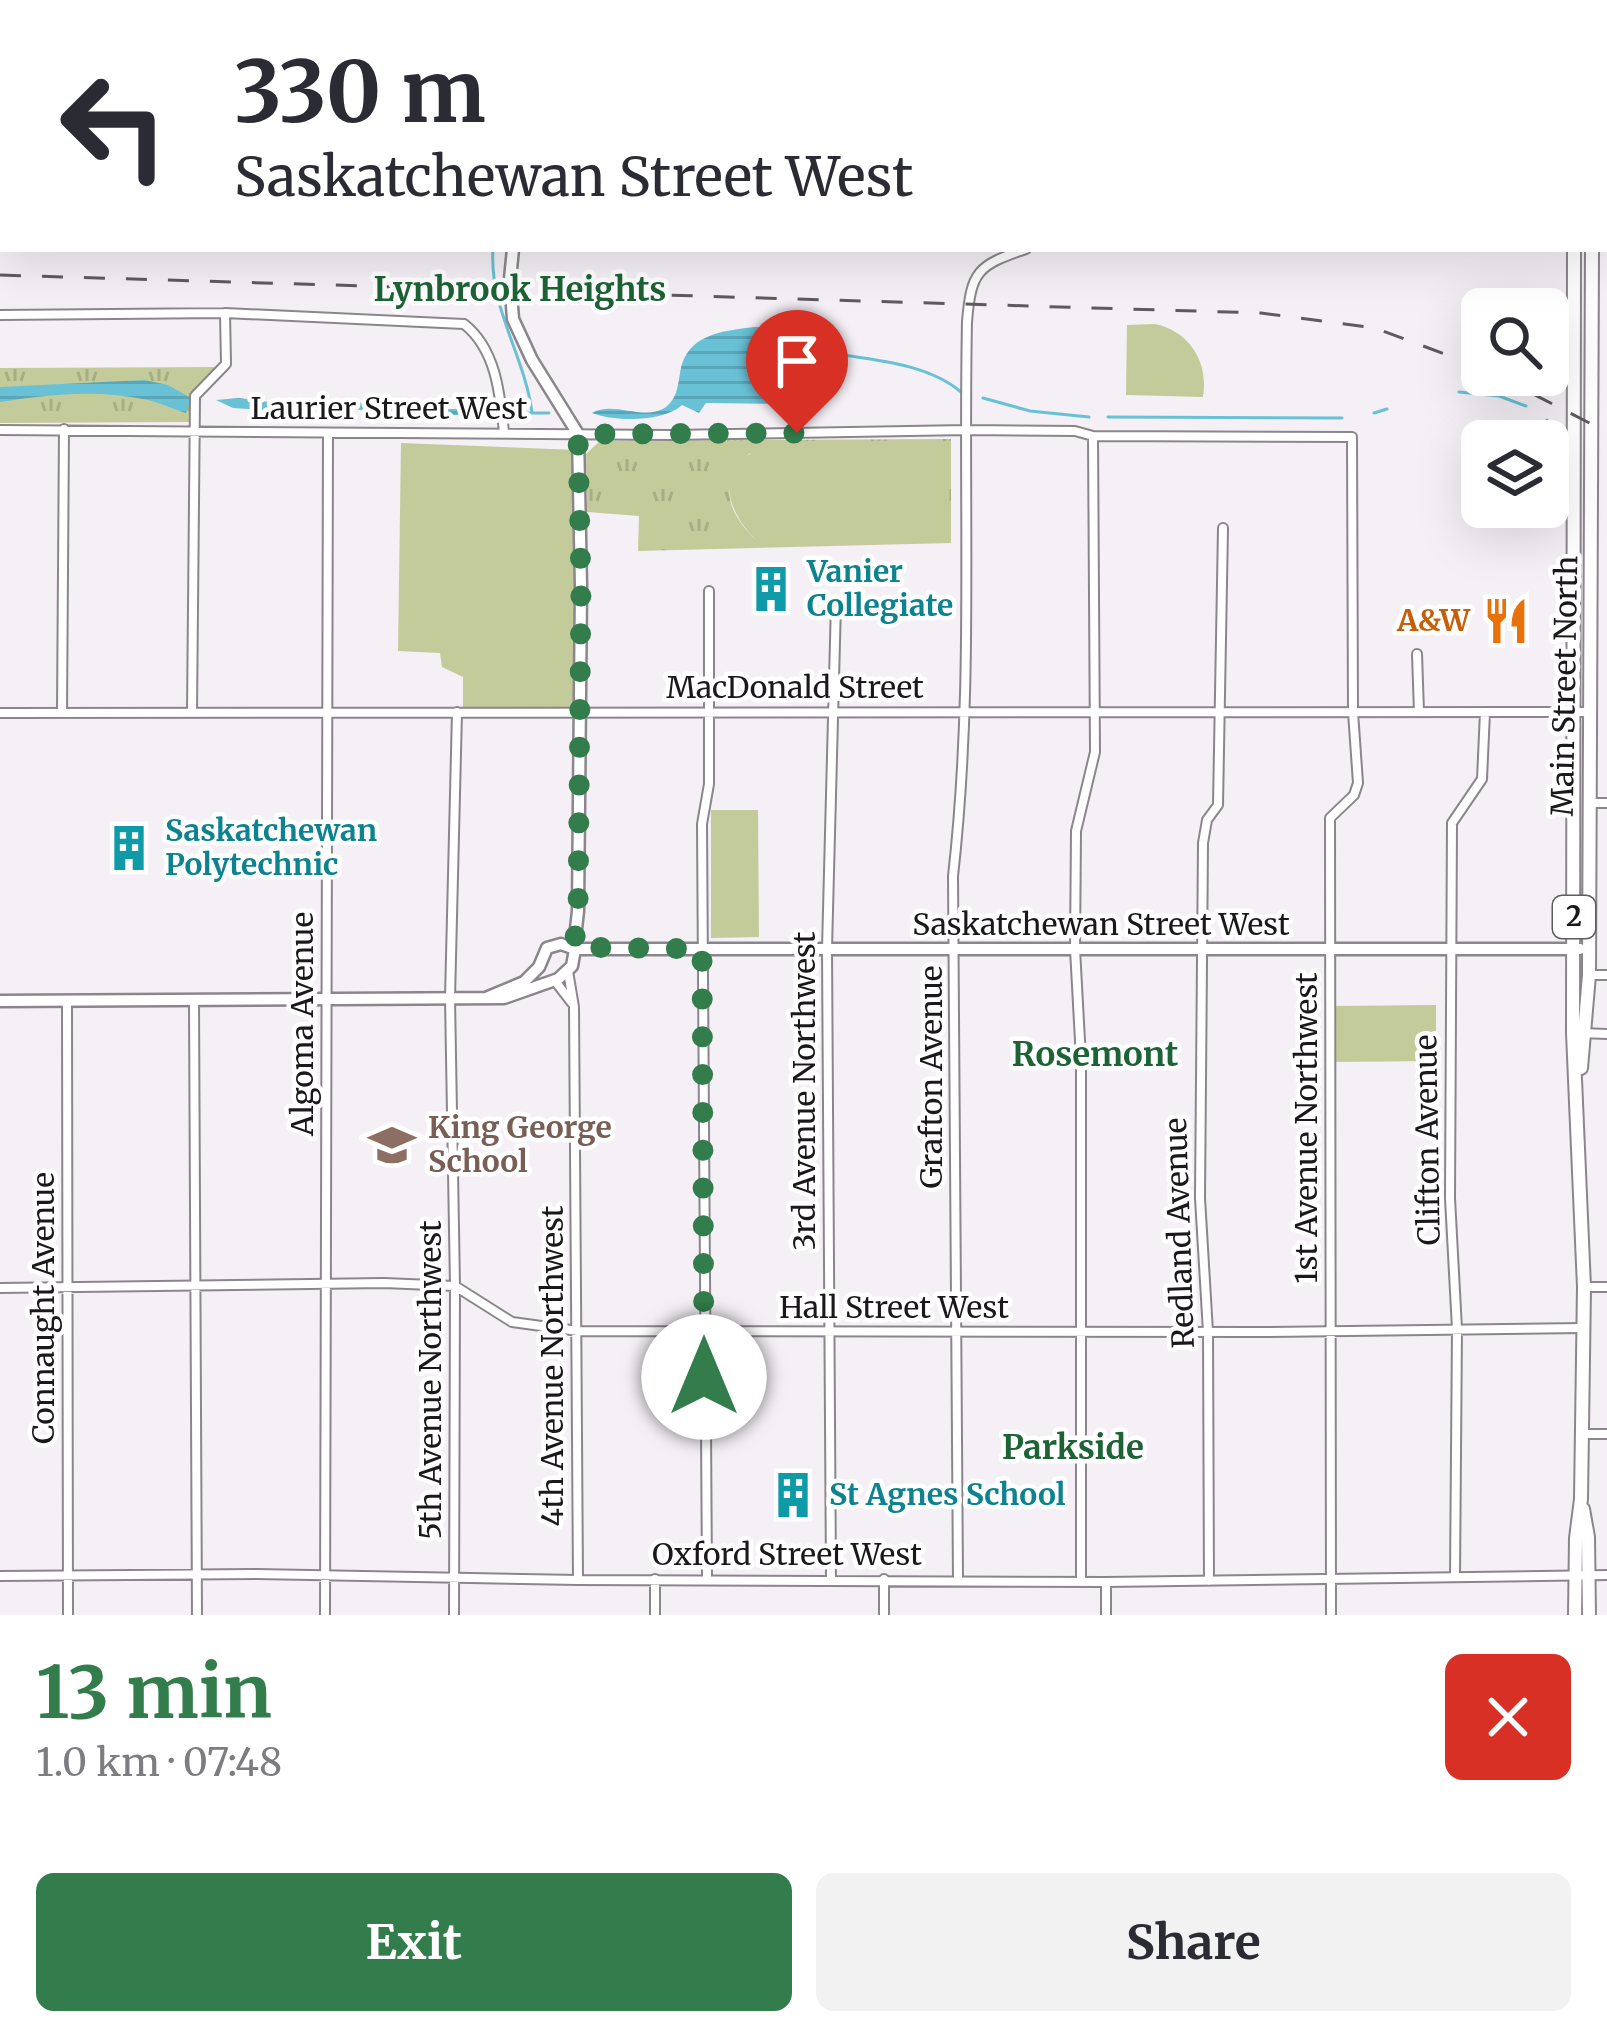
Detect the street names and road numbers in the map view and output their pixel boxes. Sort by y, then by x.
street label: Laurier Street West [250,389,528,427]
street label: Main Street North [1543,555,1585,817]
street label: MacDonald Street [666,668,924,706]
road number: 2 [1553,896,1595,938]
street label: Saskatchewan Street West [912,905,1290,943]
street label: Algoma Avenue [283,912,321,1137]
street label: 3rd Avenue Northwest [785,931,823,1250]
street label: Grafton Avenue [912,965,950,1189]
street label: 1st Avenue Northwest [1287,972,1325,1284]
street label: Clifton Avenue [1406,1034,1448,1246]
street label: Redland Avenue [1156,1117,1202,1349]
street label: Connaught Avenue [24,1172,62,1444]
street label: 4th Avenue Northwest [533,1205,571,1527]
street label: 5th Avenue Northwest [411,1220,449,1540]
street label: Hall Street West [779,1288,1009,1326]
street label: Oxford Street West [652,1535,922,1573]

